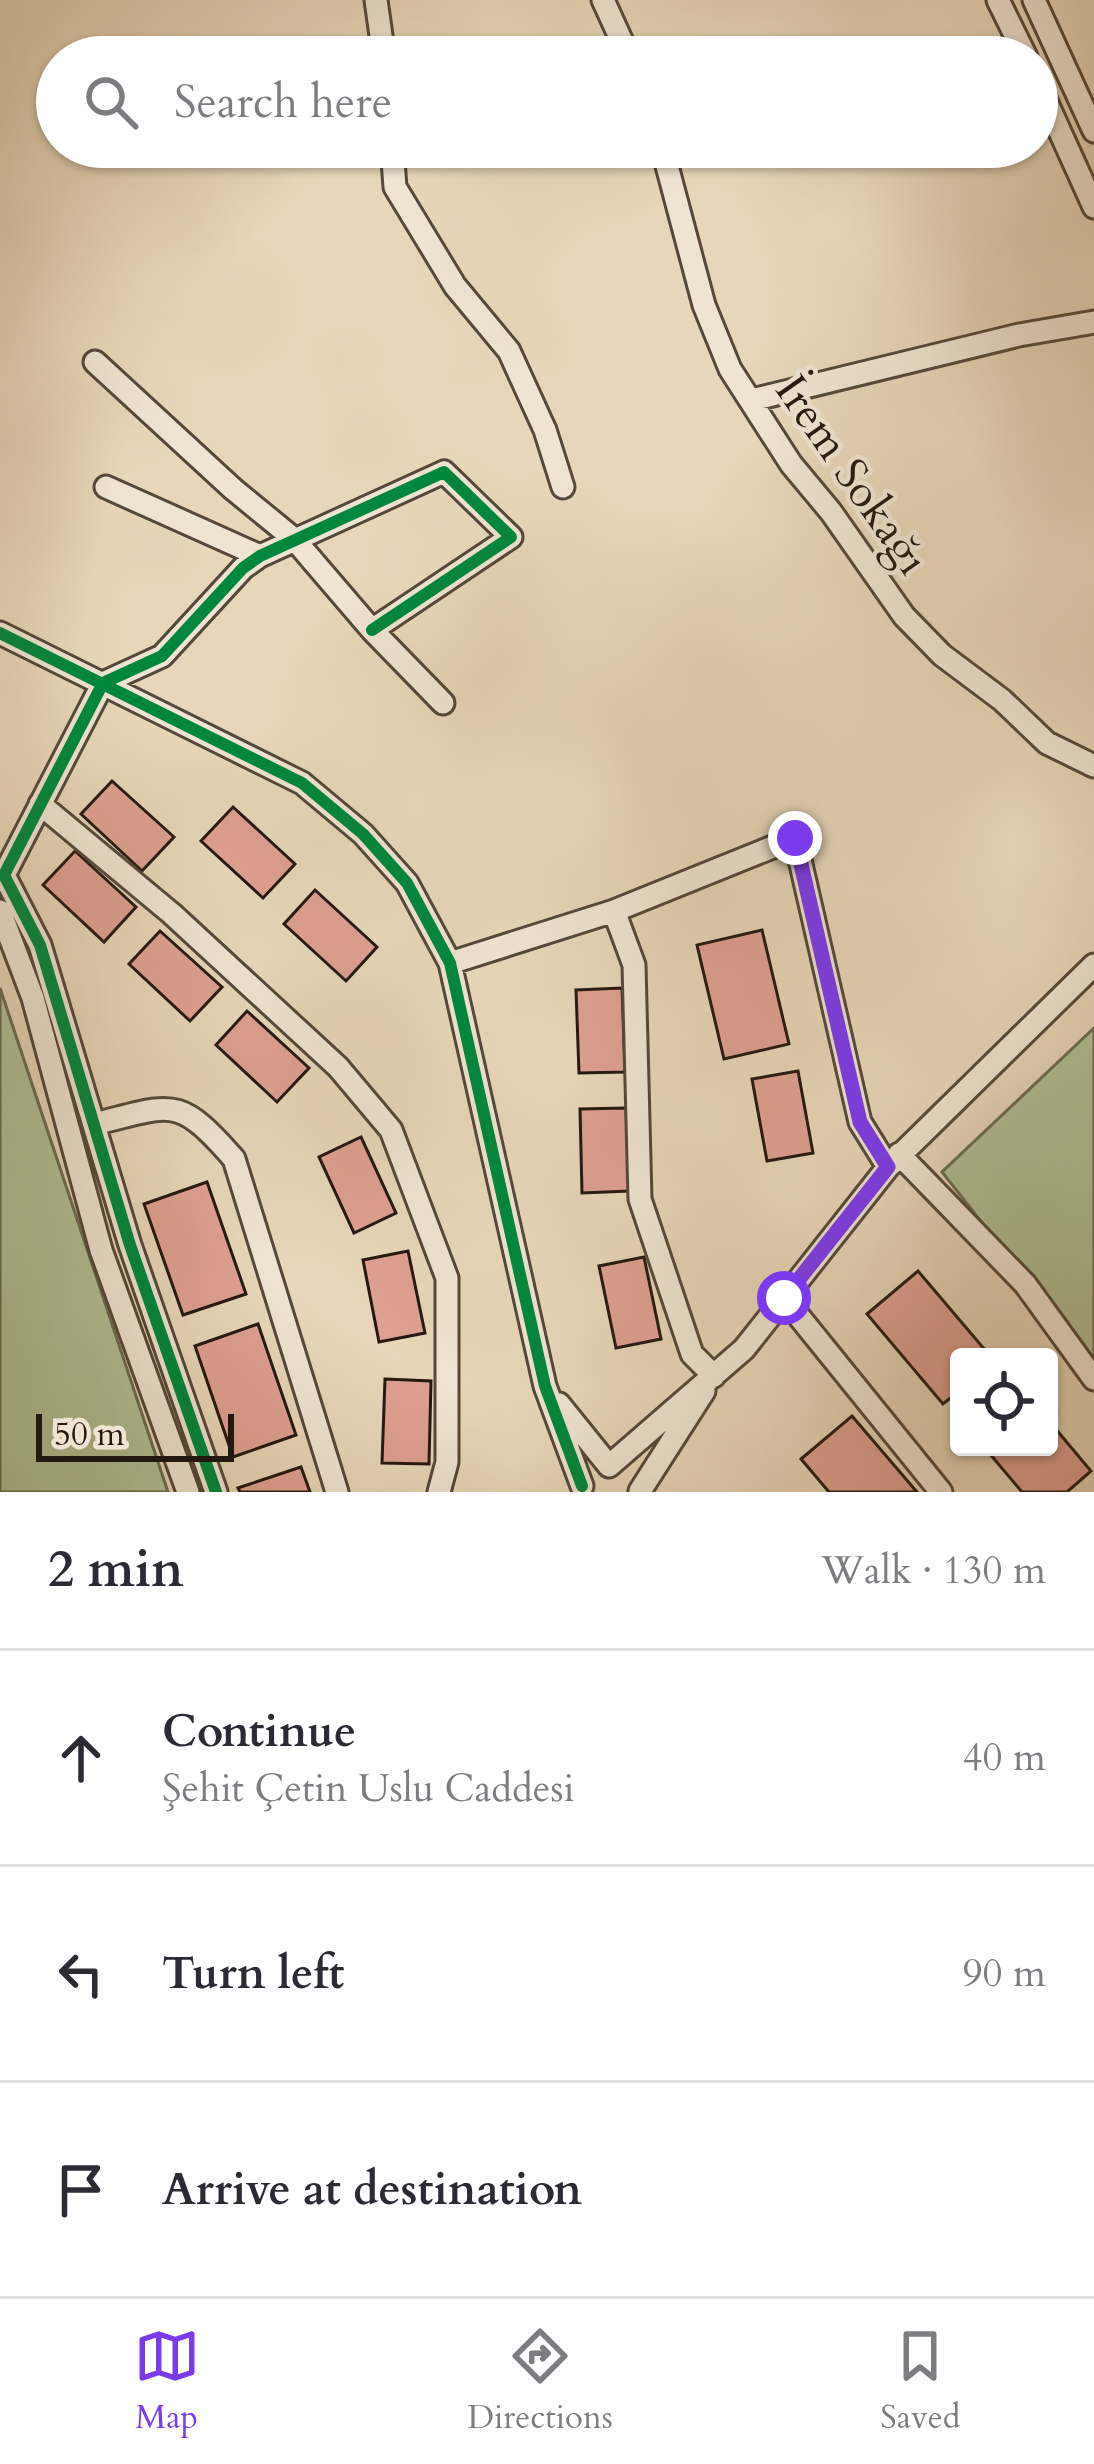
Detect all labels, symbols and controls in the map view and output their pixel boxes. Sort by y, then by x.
search box [36,36,1058,168]
icon: search [78,69,144,135]
text: Search here [174,72,392,133]
street label: İrem Sokağı [761,363,943,587]
route end [768,811,822,865]
route start [757,1271,811,1325]
map controls [950,1348,1058,1456]
button: locate [950,1348,1058,1456]
scale bar [36,1408,234,1461]
text: 50 m [54,1412,125,1457]
text: 2 min [48,1535,184,1605]
text: Walk · 130 m [821,1544,1046,1597]
text: Continue [162,1701,356,1762]
icon: ahead [48,1725,114,1791]
text: 40 m [963,1731,1046,1784]
text: Şehit Çetin Uslu Caddesi [162,1762,574,1815]
icon: left [48,1941,114,2007]
text: Turn left [162,1943,344,2004]
text: 90 m [963,1947,1046,2000]
icon: arrive [48,2157,114,2223]
text: Arrive at destination [162,2159,582,2220]
tab: Map [134,2323,200,2440]
tab: Directions [467,2323,613,2440]
tab: Saved [880,2323,960,2440]

